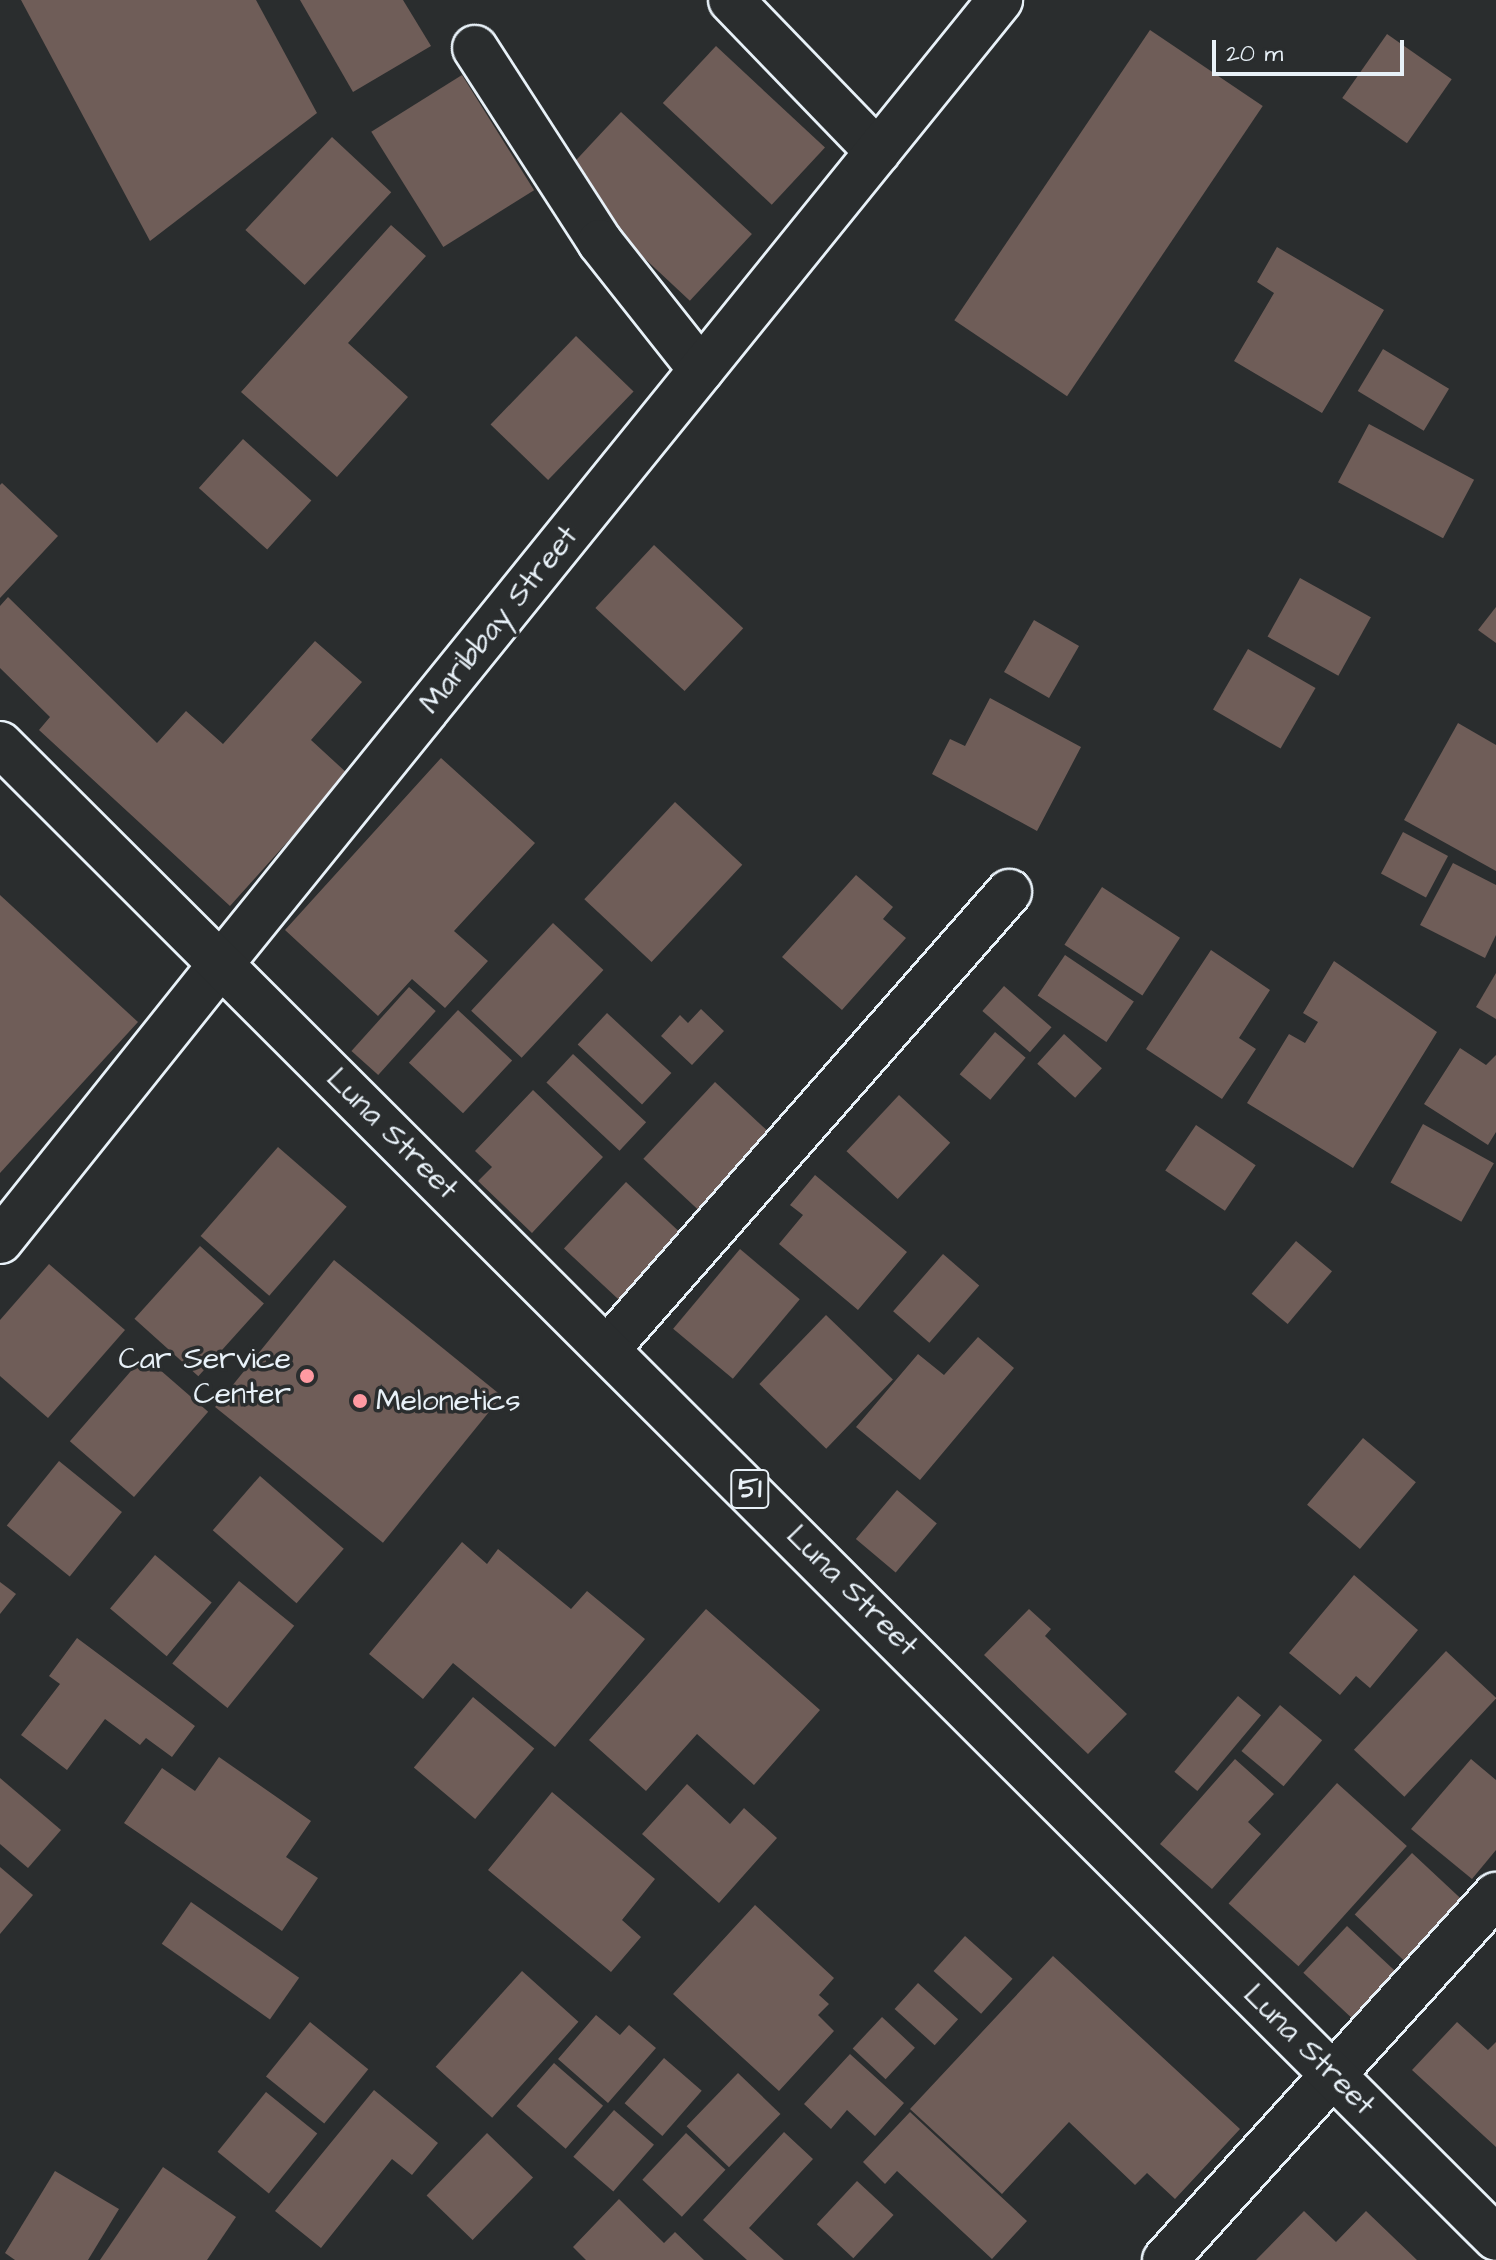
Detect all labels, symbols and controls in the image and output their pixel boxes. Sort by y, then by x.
scale bar [1216,24,1408,74]
text: 20 m [1226,37,1283,71]
street label: Maribbay Street [412,519,586,721]
street label: Luna Street [319,1061,465,1207]
place label: Car Service Center [119,1341,291,1412]
marker: Car Service Center [298,1367,316,1385]
place label: Melonetics [376,1383,521,1419]
marker: Melonetics [351,1392,369,1410]
road number: 51 [730,1465,770,1513]
street label: Luna Street [779,1518,925,1664]
street label: Luna Street [1236,1977,1382,2123]

